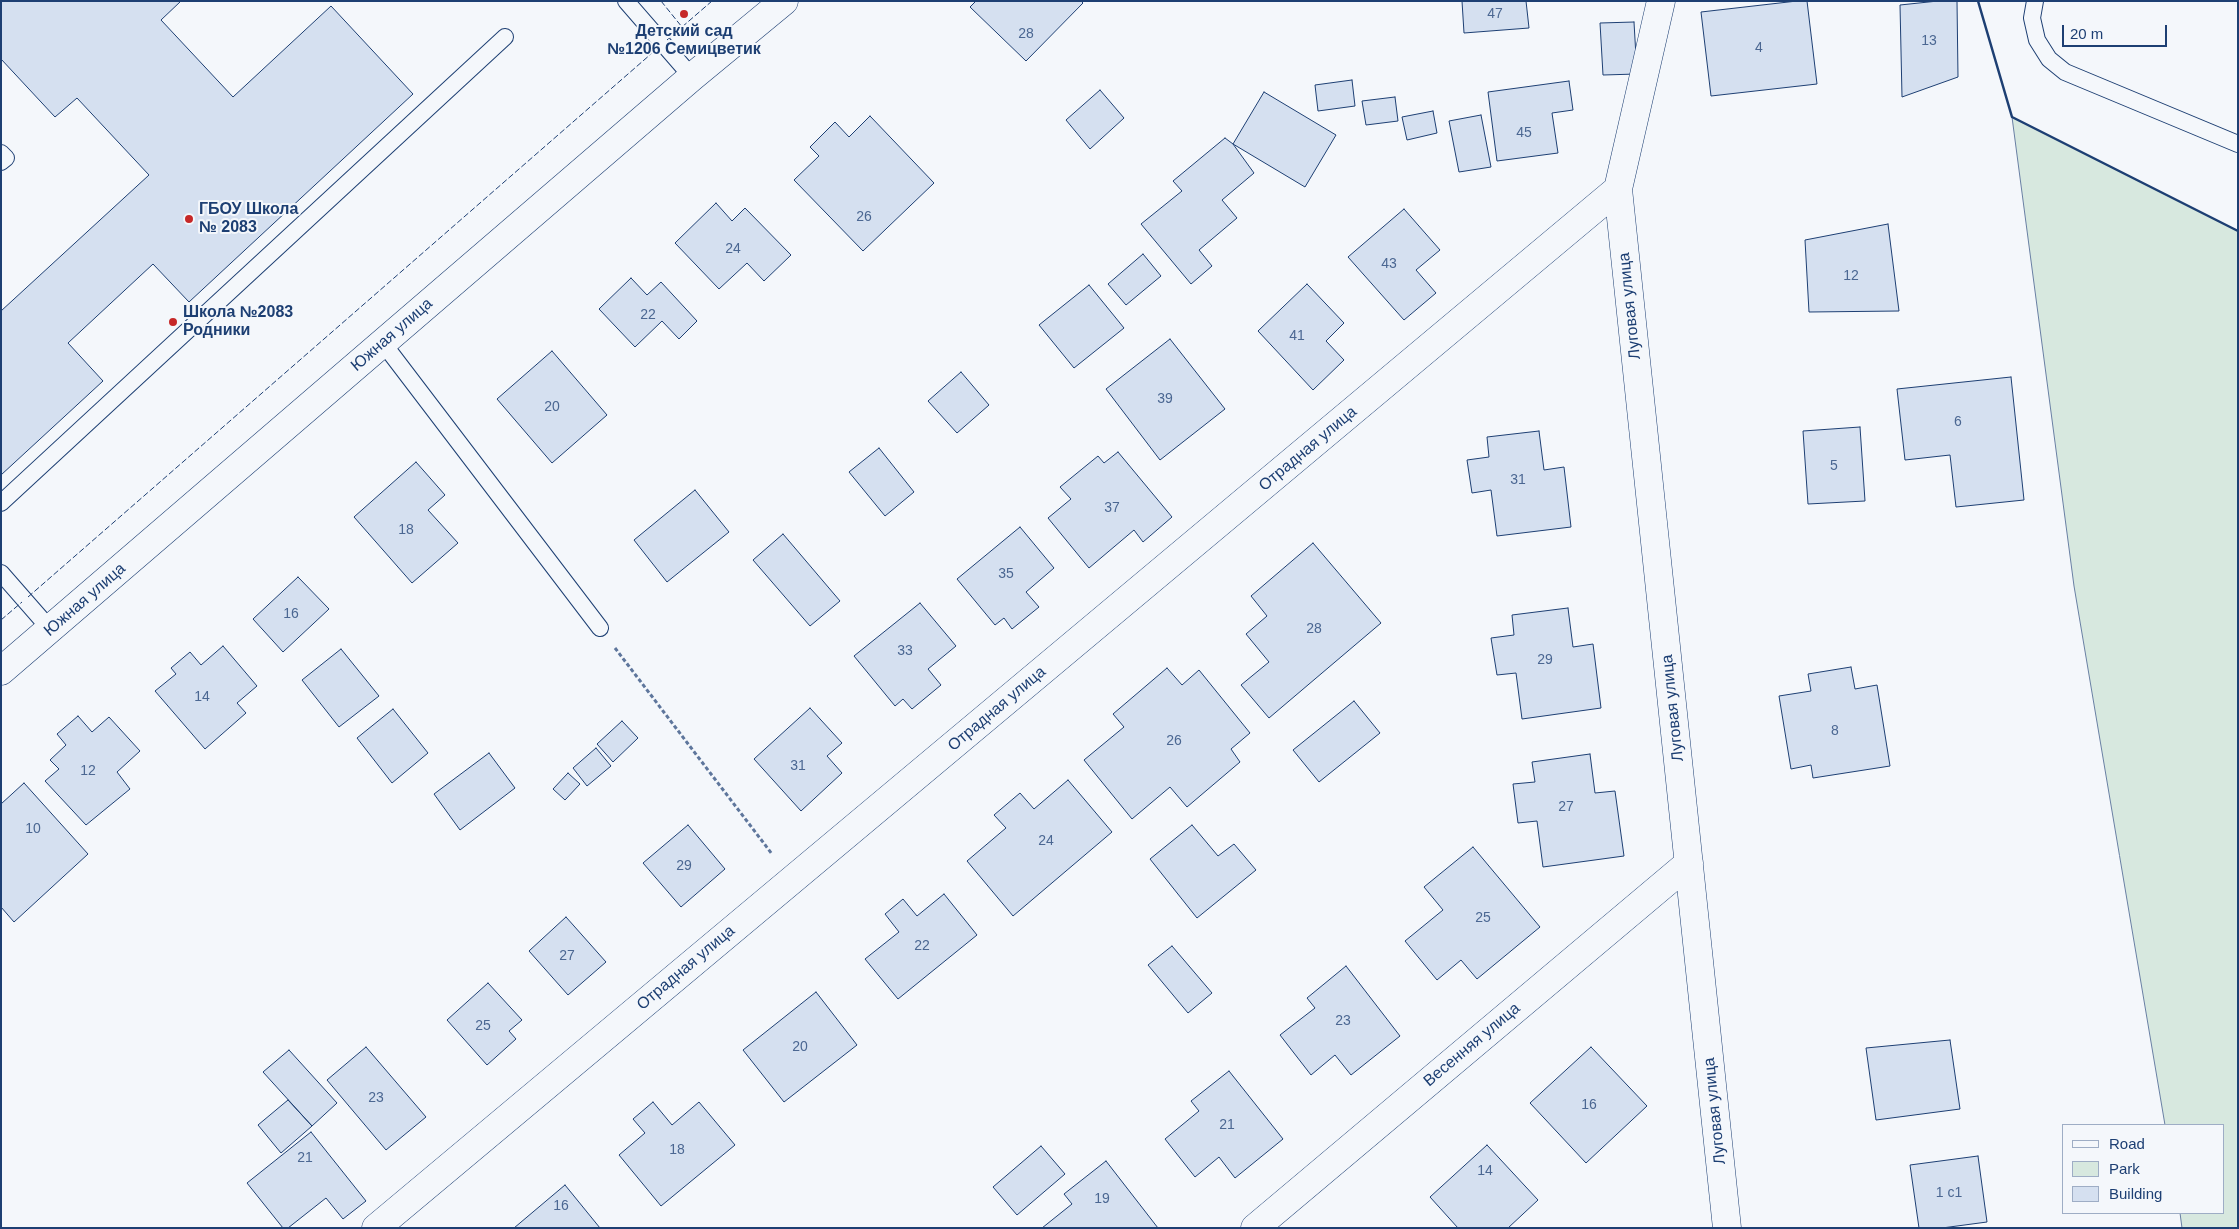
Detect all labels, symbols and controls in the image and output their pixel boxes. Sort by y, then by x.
house number: 47 [1487,6,1503,22]
marker: Детский сад №1206 Семицветик [678,8,690,20]
scale bar [2064,15,2169,47]
place label: Детский сад №1206 Семицветик [607,22,761,60]
text: 20 m [2070,25,2103,42]
house number: 28 [1018,26,1034,42]
house number: 13 [1921,33,1937,49]
house number: 4 [1755,40,1763,56]
house number: 45 [1516,125,1532,141]
place label: ГБОУ Школа № 2083 [199,200,298,238]
house number: 26 [856,209,872,225]
marker: ГБОУ Школа № 2083 [183,213,195,225]
house number: 24 [725,241,741,257]
street label: Луговая улица [1615,252,1645,360]
house number: 43 [1381,256,1397,272]
house number: 12 [1843,268,1859,284]
street label: Южная улица [347,294,437,376]
place label: Школа №2083 Родники [183,303,293,341]
house number: 22 [640,307,656,323]
marker: Школа №2083 Родники [167,316,179,328]
house number: 41 [1289,328,1305,344]
house number: 39 [1157,391,1173,407]
house number: 20 [544,399,560,415]
street label: Отрадная улица [1255,403,1361,495]
house number: 6 [1954,414,1962,430]
house number: 5 [1830,458,1838,474]
house number: 31 [1510,472,1526,488]
house number: 37 [1104,500,1120,516]
house number: 18 [398,522,414,538]
street label: Южная улица [40,559,130,641]
house number: 35 [998,566,1014,582]
house number: 16 [283,606,299,622]
house number: 28 [1306,621,1322,637]
house number: 33 [897,643,913,659]
house number: 29 [1537,652,1553,668]
street label: Луговая улица [1658,654,1688,762]
street label: Отрадная улица [944,663,1050,755]
house number: 14 [194,689,210,705]
house number: 8 [1831,723,1839,739]
house number: 26 [1166,733,1182,749]
house number: 31 [790,758,806,774]
house number: 12 [80,763,96,779]
house number: 27 [1558,799,1574,815]
house number: 10 [25,821,41,837]
house number: 24 [1038,833,1054,849]
house number: 29 [676,858,692,874]
house number: 25 [1475,910,1491,926]
street label: Отрадная улица [633,922,739,1014]
house number: 22 [914,938,930,954]
house number: 27 [559,948,575,964]
street label: Весенняя улица [1420,999,1524,1091]
house number: 23 [1335,1013,1351,1029]
house number: 25 [475,1018,491,1034]
house number: 20 [792,1039,808,1055]
street label: Луговая улица [1700,1057,1730,1165]
house number: 23 [368,1090,384,1106]
house number: 16 [1581,1097,1597,1113]
house number: 21 [1219,1117,1235,1133]
legend [2062,1124,2224,1214]
text: Road [2109,1135,2145,1152]
house number: 18 [669,1142,685,1158]
house number: 21 [297,1150,313,1166]
text: Park [2109,1160,2140,1177]
house number: 14 [1477,1163,1493,1179]
house number: 1 с1 [1936,1185,1962,1201]
text: Building [2109,1185,2162,1202]
house number: 19 [1094,1191,1110,1207]
house number: 16 [553,1198,569,1214]

